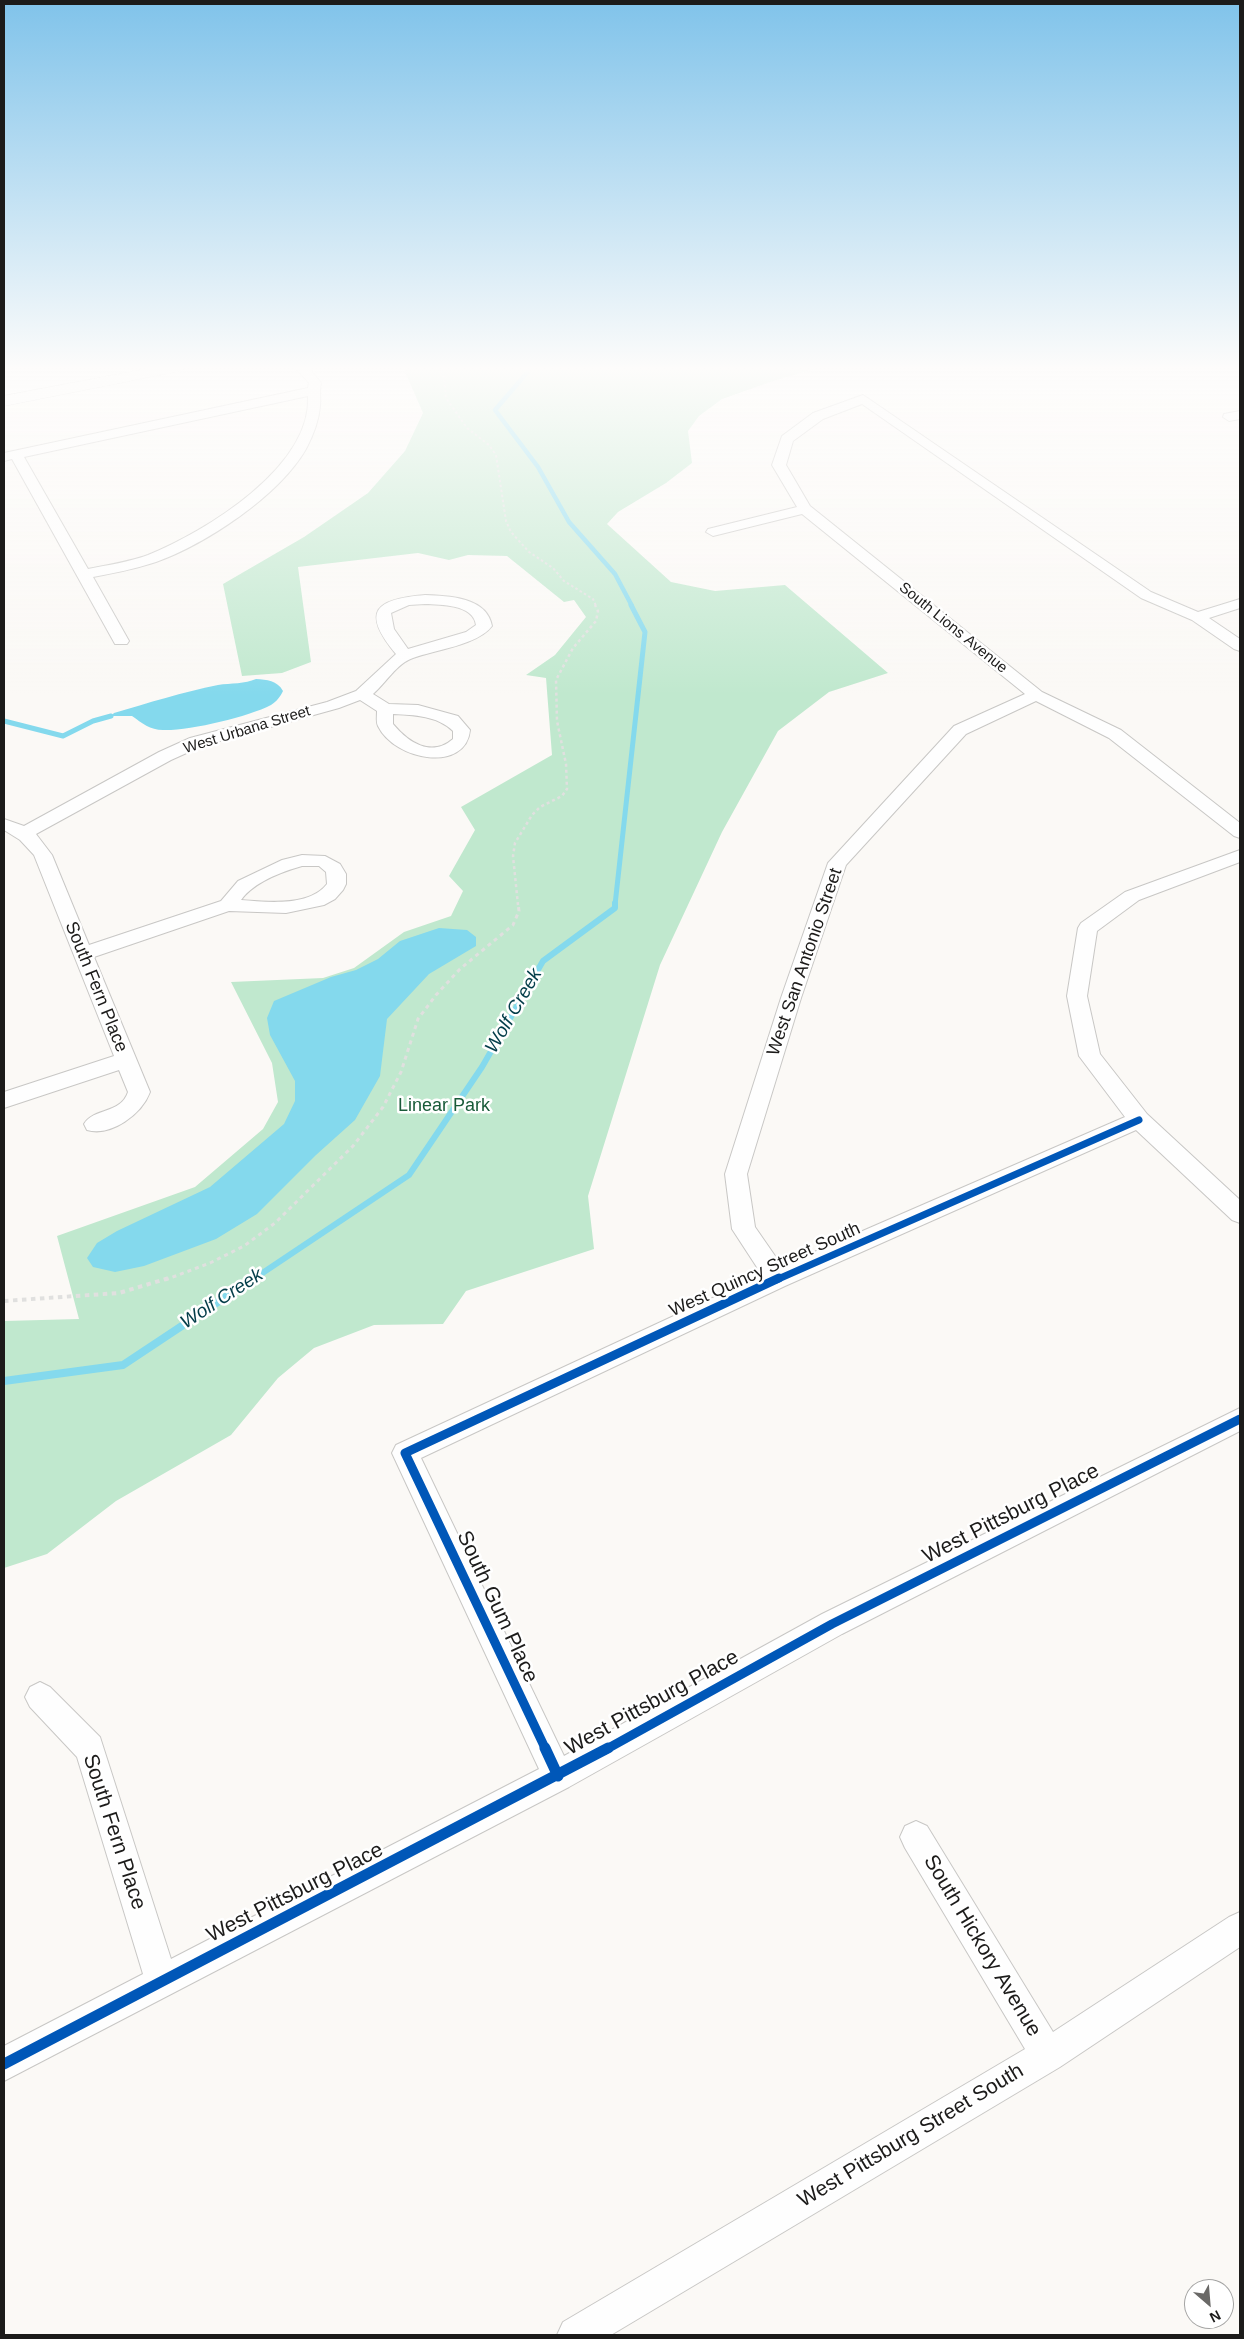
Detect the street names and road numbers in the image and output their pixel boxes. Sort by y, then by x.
street label: South Lions Avenue [895,579,1011,677]
street label: West Urbana Street [182,702,312,758]
street label: West San Antonio Street [763,865,847,1059]
street label: South Fern Place [60,918,132,1056]
street label: West Quincy Street South [666,1218,864,1322]
street label: West Pittsburg Place [919,1459,1103,1569]
street label: South Gum Place [451,1527,543,1687]
street label: West Pittsburg Place [561,1645,743,1761]
street label: South Fern Place [77,1751,151,1913]
street label: West Pittsburg Place [203,1838,387,1948]
street label: South Hickory Avenue [918,1851,1046,2041]
street label: West Pittsburg Street South [794,2059,1028,2213]

